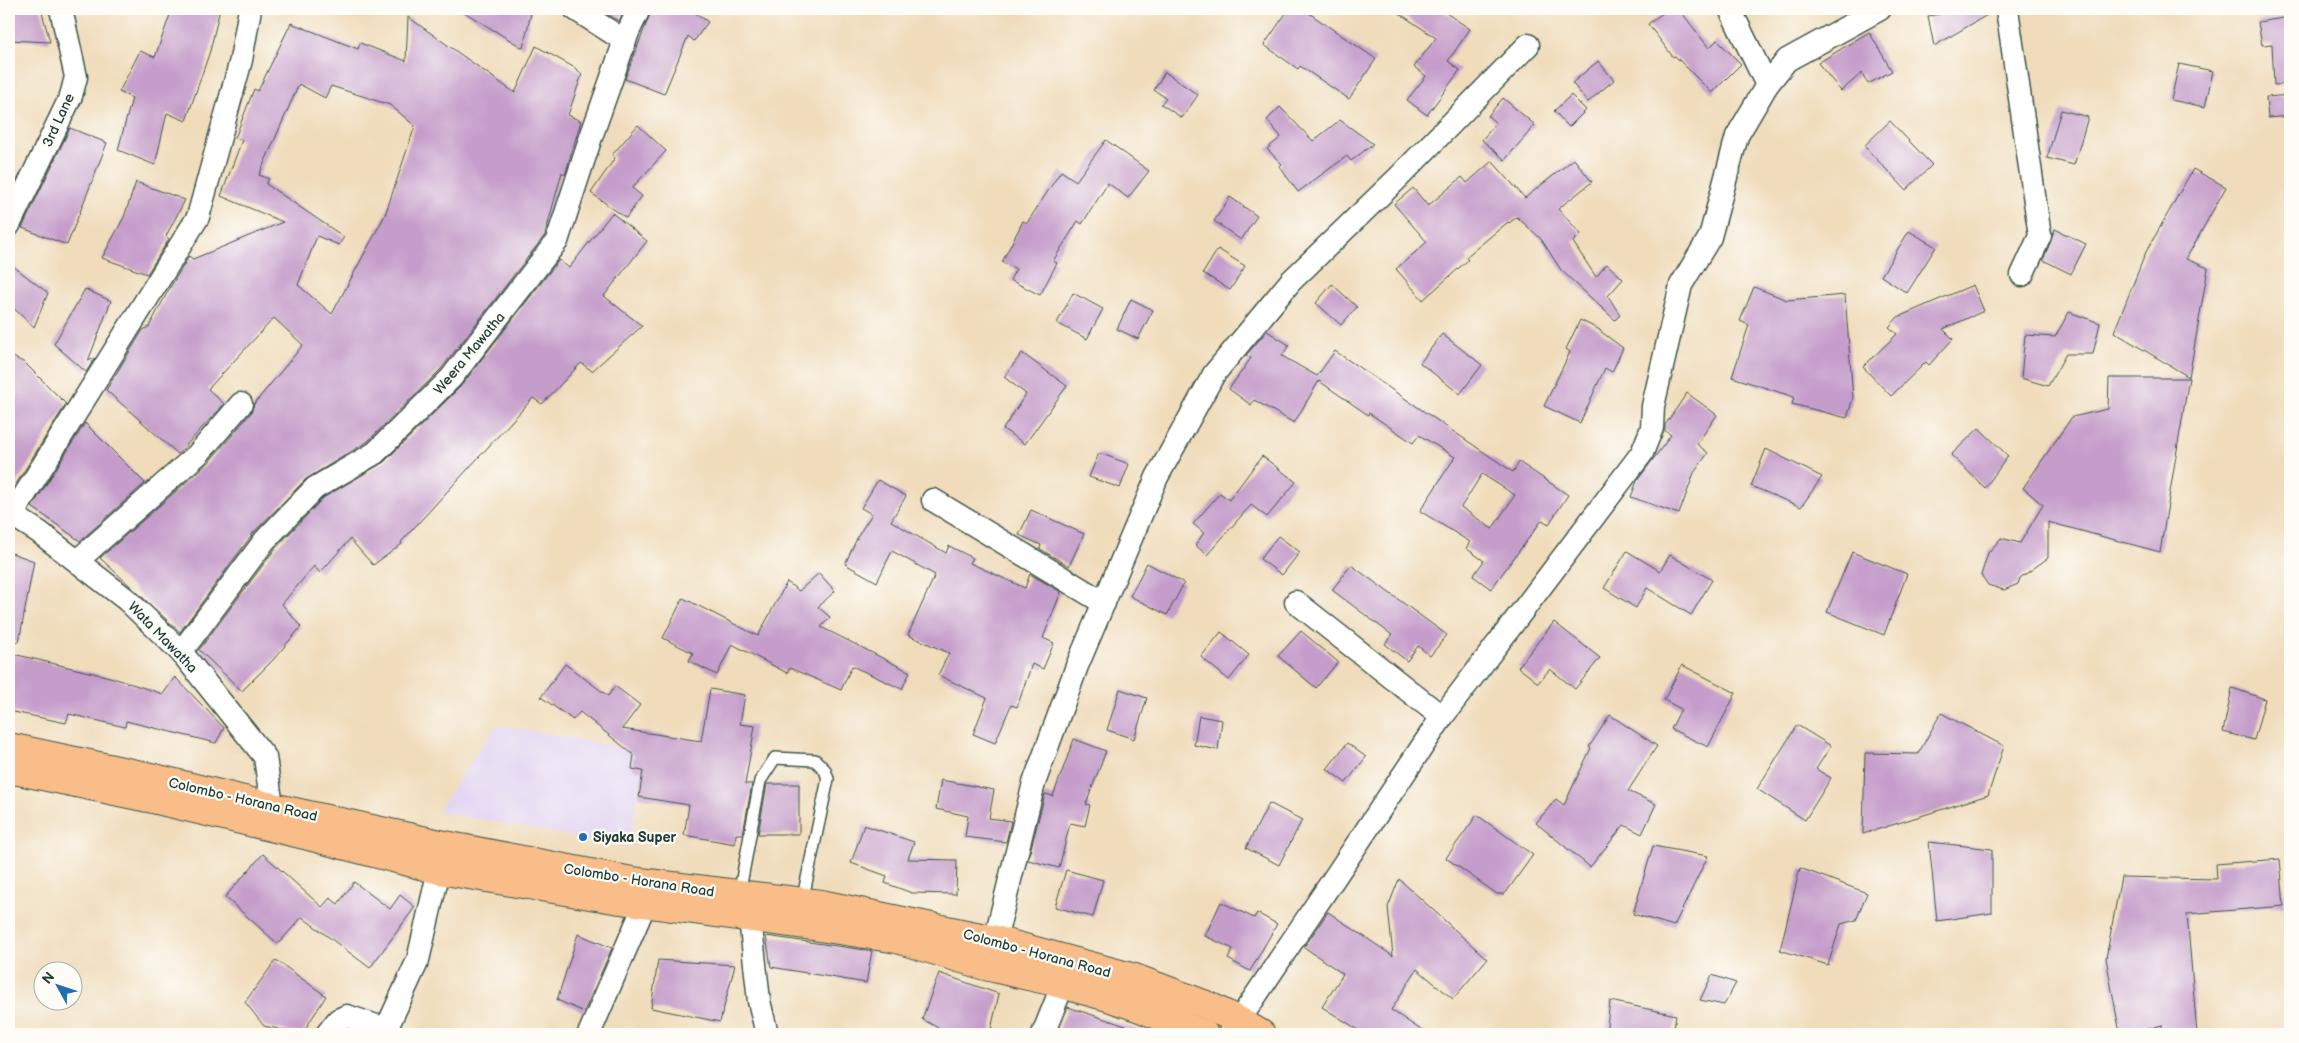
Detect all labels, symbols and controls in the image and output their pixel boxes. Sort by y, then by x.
street label: 3rd Lane [39,91,78,150]
street label: Weera Mawatha [430,309,509,398]
street label: Wata Mawatha [124,598,201,677]
street label: Colombo - Horana Road [167,774,319,825]
place label: Siyaka Super [593,829,677,846]
marker: Siyaka Super [577,831,589,843]
street label: Colombo - Horana Road [562,860,715,901]
street label: Colombo - Horana Road [961,926,1113,981]
north arrow [32,960,82,1010]
text: N [39,968,58,987]

